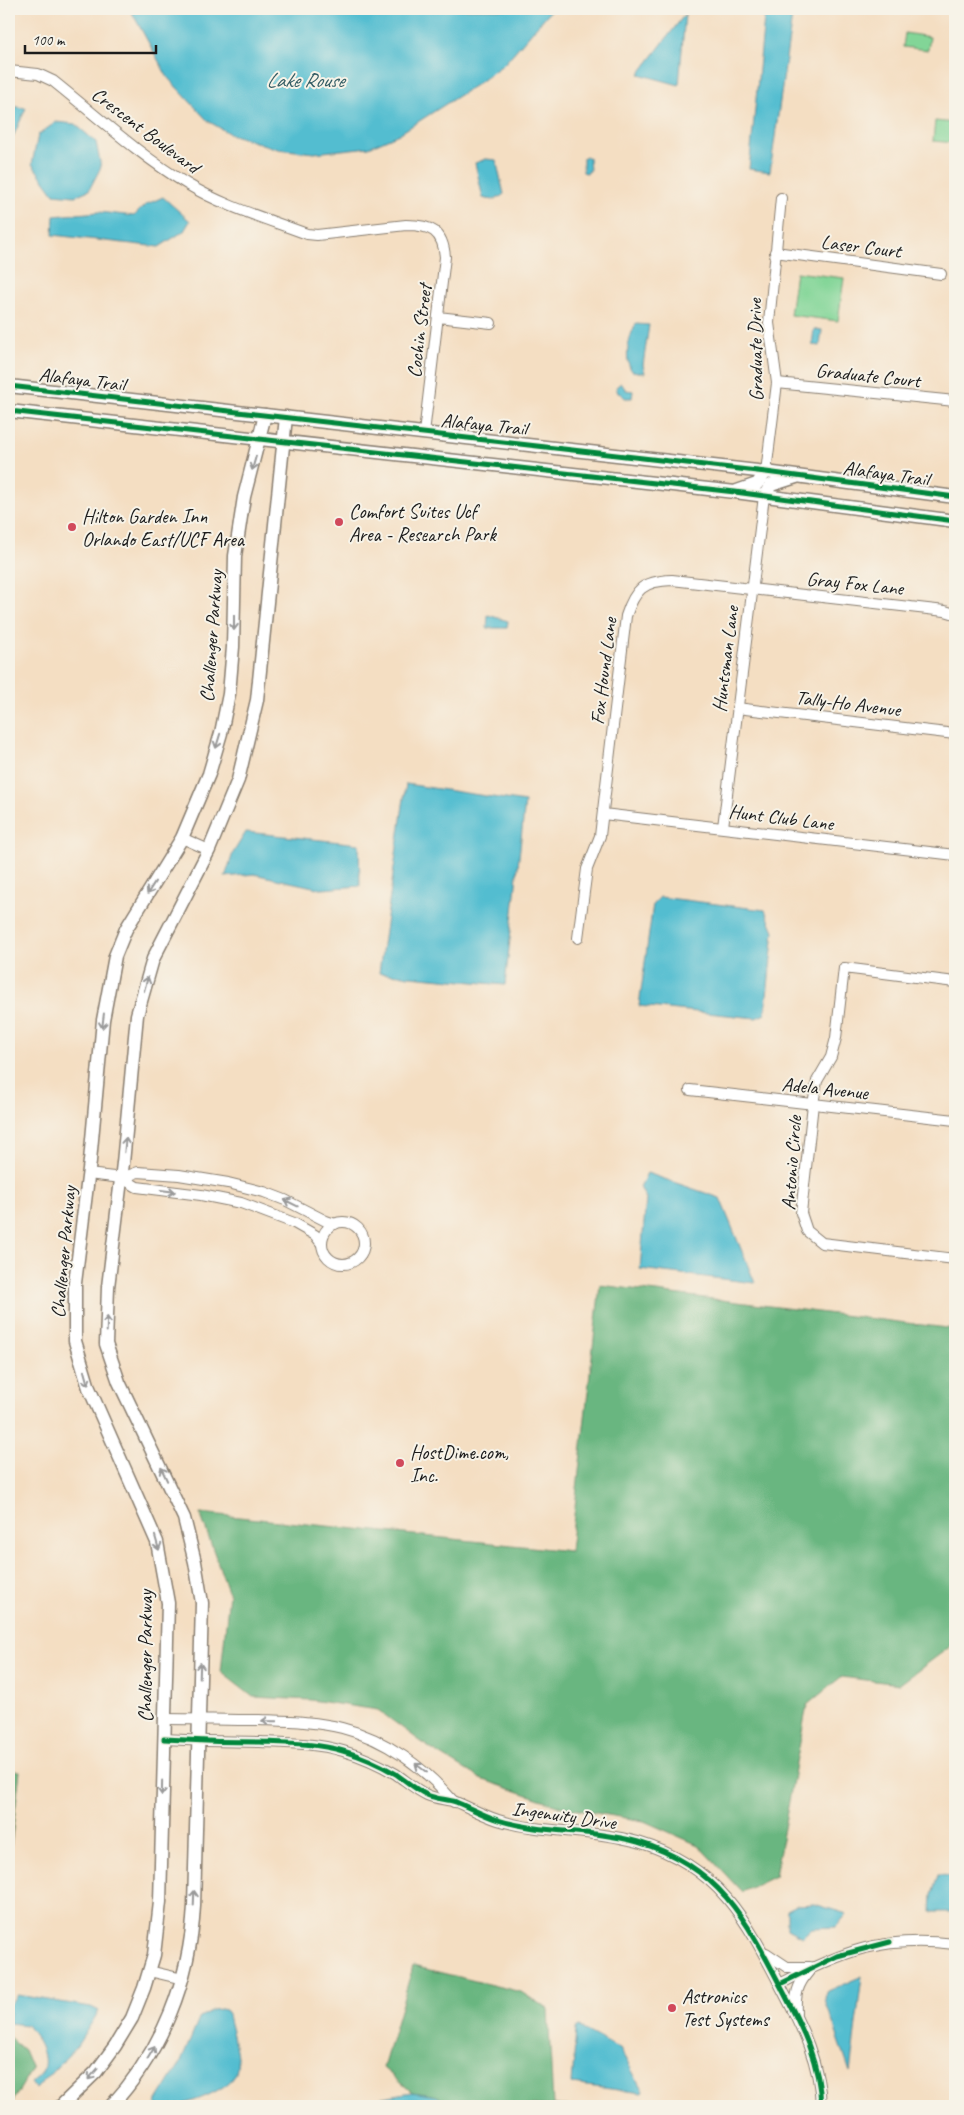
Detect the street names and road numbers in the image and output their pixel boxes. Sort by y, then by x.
street label: Crescent Boulevard [87,82,207,181]
street label: Laser Court [819,229,905,264]
street label: Cochin Street [401,280,438,379]
street label: Graduate Drive [742,297,769,402]
street label: Graduate Court [815,358,924,394]
street label: Alafaya Trail [38,362,130,398]
street label: Alafaya Trail [440,408,532,442]
street label: Alafaya Trail [841,455,934,492]
street label: Gray Fox Lane [805,566,906,601]
street label: Challenger Parkway [194,567,229,703]
street label: Huntsman Lane [707,603,745,713]
street label: Fox Hound Lane [585,615,623,726]
street label: Tally-Ho Avenue [794,685,903,723]
street label: Hunt Club Lane [727,799,836,837]
street label: Adela Avenue [781,1072,871,1106]
street label: Antonio Circle [776,1114,807,1211]
street label: Challenger Parkway [45,1183,82,1319]
street label: Challenger Parkway [133,1588,158,1722]
street label: Ingenuity Drive [510,1796,619,1835]

